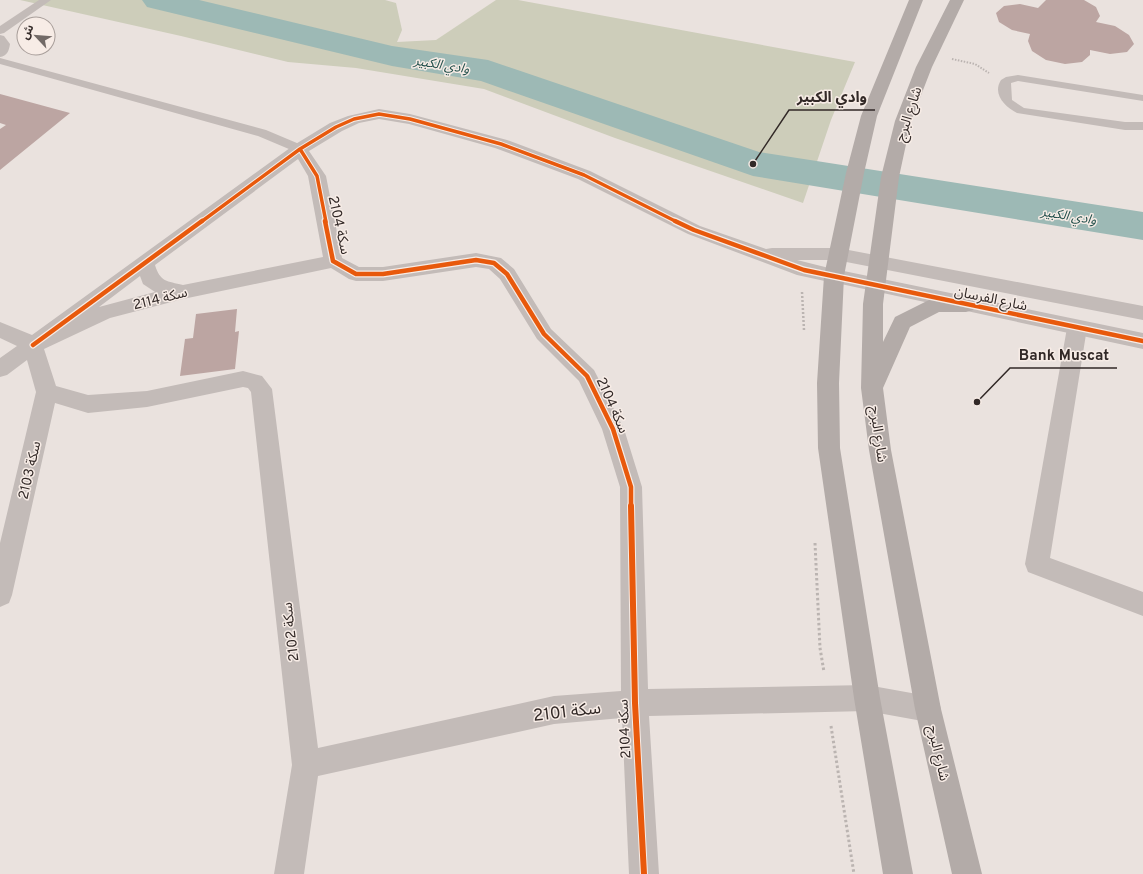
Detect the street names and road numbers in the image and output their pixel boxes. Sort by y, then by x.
street label: شارع البرج [893,85,927,144]
street label: سكة 2104 [324,194,354,256]
street label: شارع الفرسان [952,283,1029,316]
street label: سكة 2114 [131,284,189,314]
street label: سكة 2104 [592,375,632,436]
street label: شارع البرج [864,405,890,464]
street label: سكة 2103 [15,439,45,501]
street label: سكة 2102 [279,601,304,662]
street label: سكة 2101 [532,698,602,728]
street label: سكة 2104 [615,699,636,759]
street label: شارع البرج [922,724,952,783]

